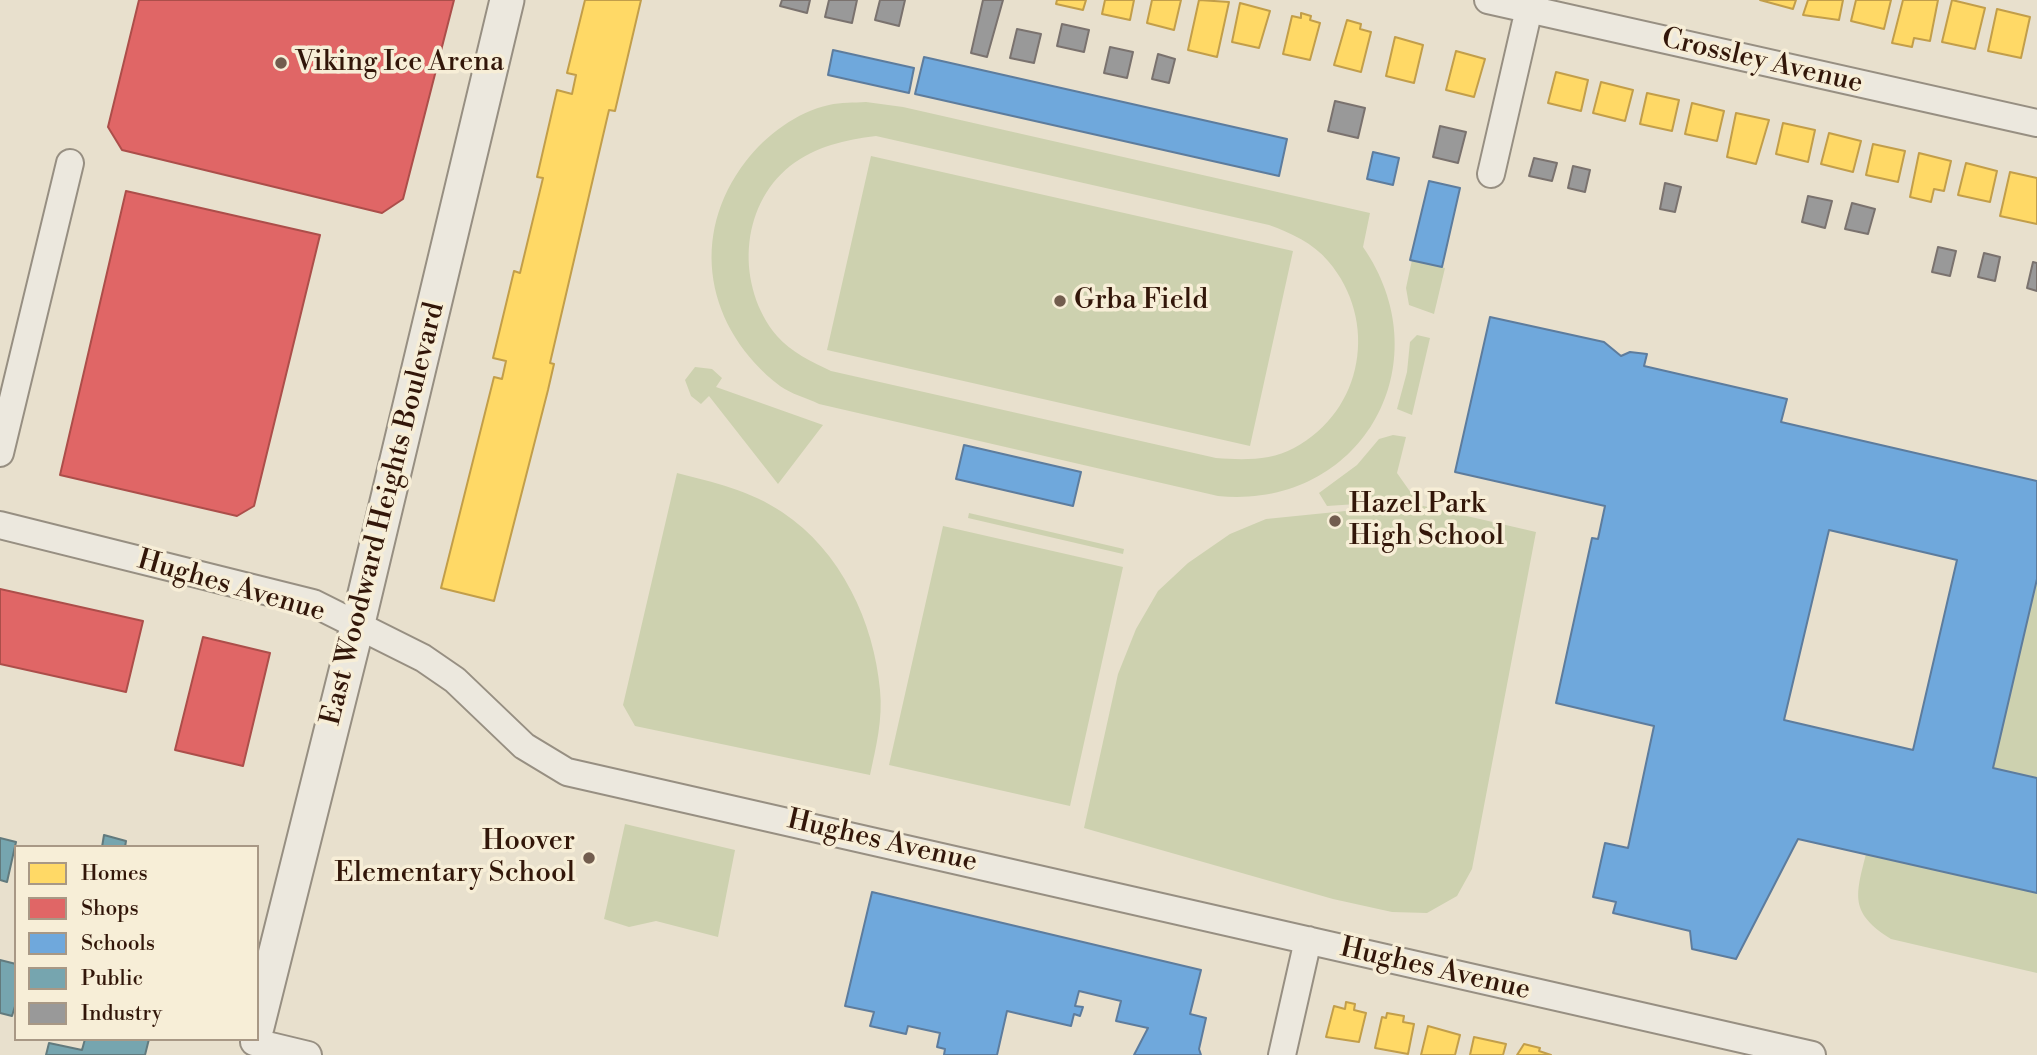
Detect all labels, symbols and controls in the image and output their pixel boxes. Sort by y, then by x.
street label: Crossley Avenue [1658,23,1866,101]
place label: Viking Ice Arena [295,46,504,80]
marker: Viking Ice Arena [273,55,289,71]
place label: Grba Field [1074,284,1208,318]
marker: Grba Field [1052,293,1068,309]
street label: East Woodward Heights Boulevard [315,299,453,729]
place label: Hazel Park High School [1349,488,1504,554]
marker: Hazel Park High School [1327,513,1343,529]
street label: Hughes Avenue [133,544,329,630]
street label: Hughes Avenue [784,804,980,880]
place label: Hoover Elementary School [334,825,575,891]
legend [14,845,259,1041]
marker: Hoover Elementary School [581,850,597,866]
text: Homes [81,861,148,887]
text: Shops [81,896,139,922]
text: Schools [81,931,155,957]
street label: Hughes Avenue [1337,932,1533,1008]
text: Public [81,966,143,992]
text: Industry [81,1001,162,1027]

